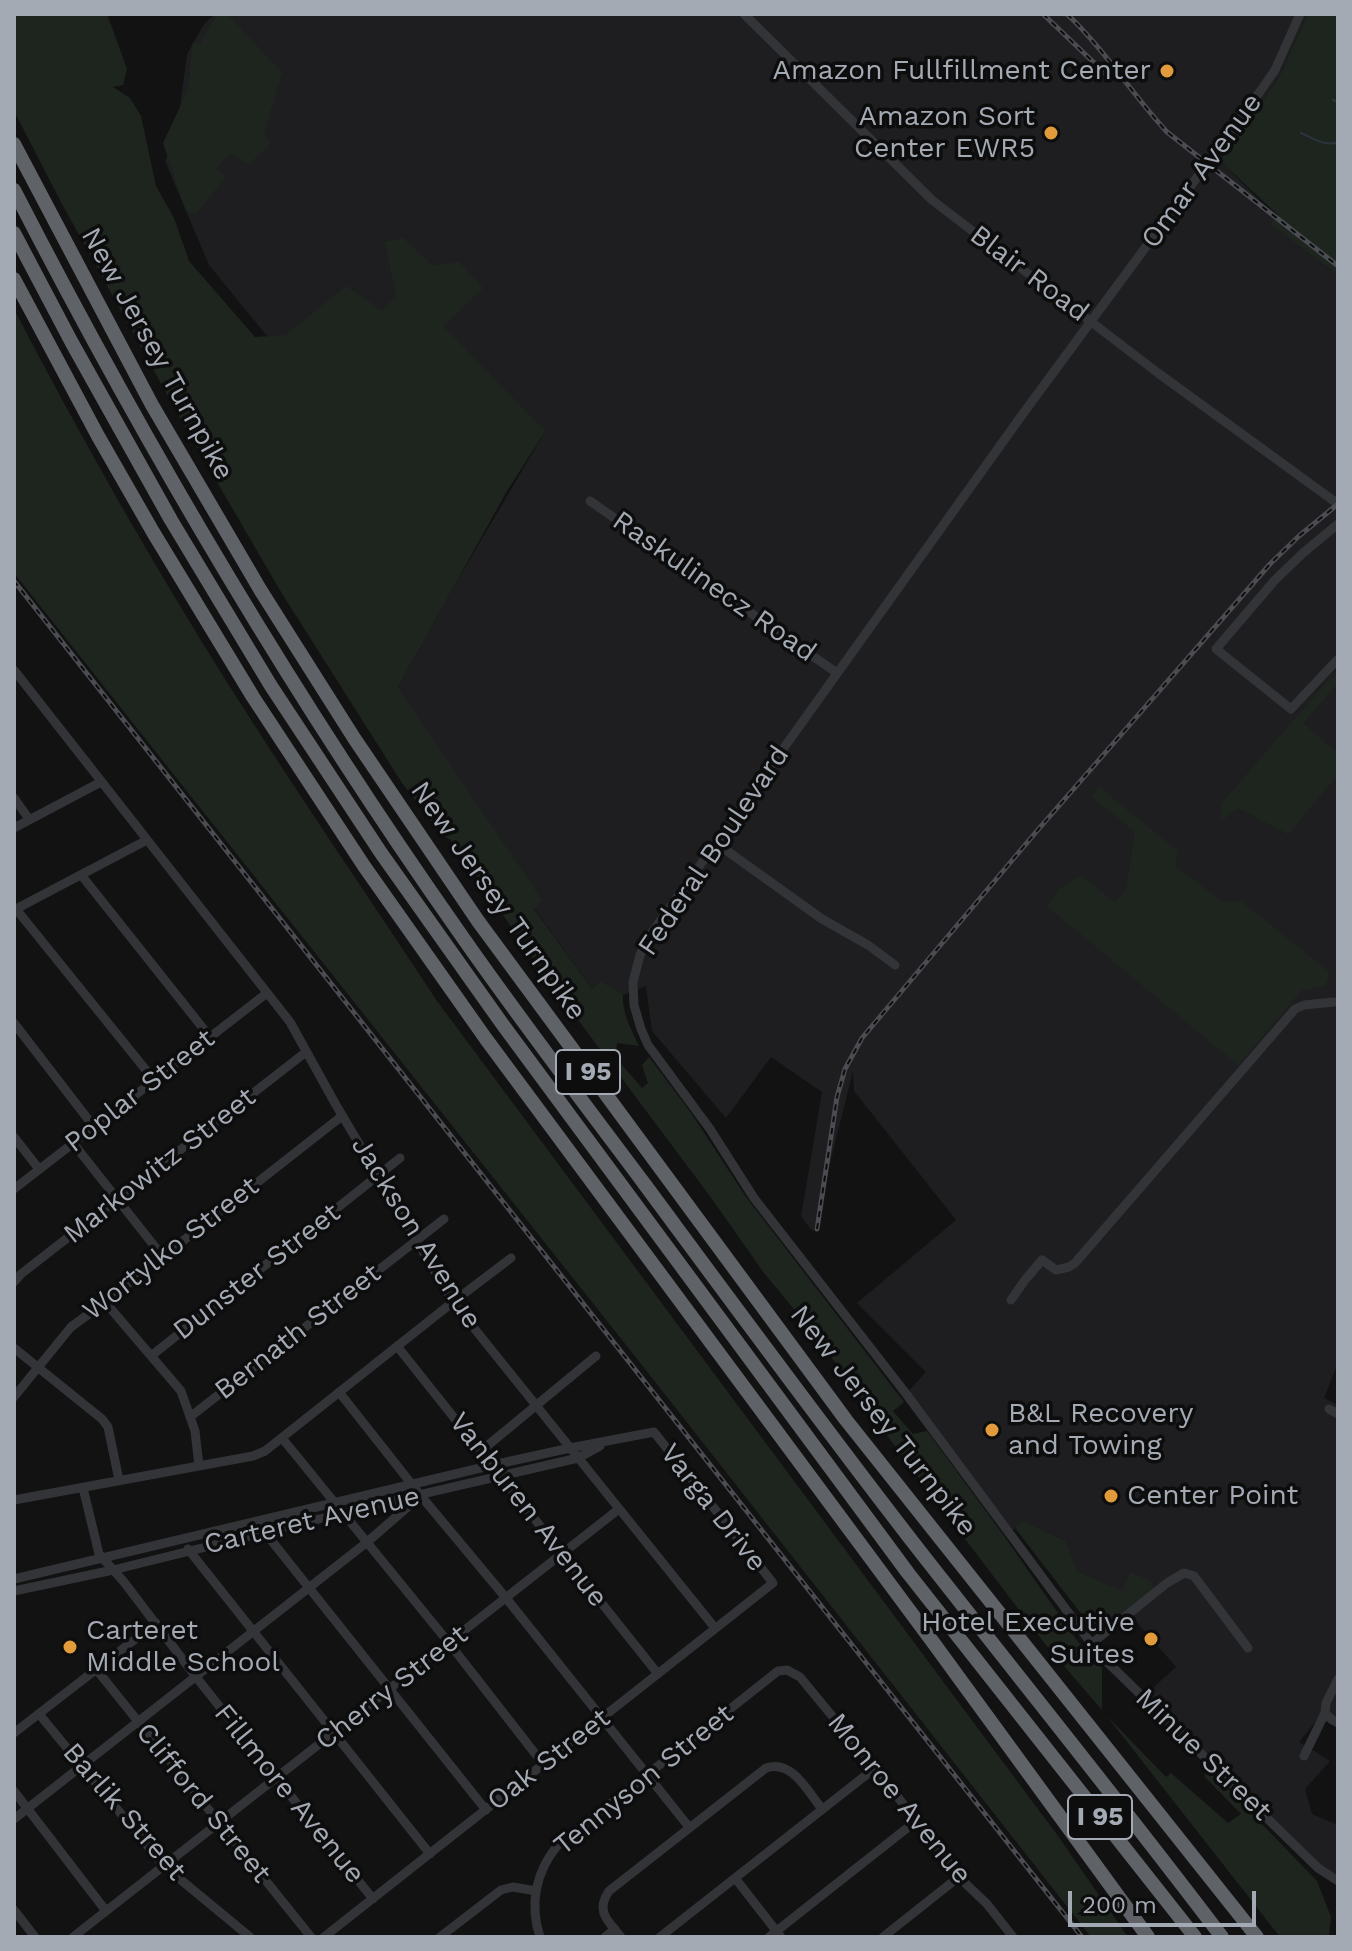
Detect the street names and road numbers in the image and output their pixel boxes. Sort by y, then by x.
street label: Omar Avenue [1135,87,1269,255]
street label: Blair Road [963,219,1095,329]
street label: New Jersey Turnpike [74,222,240,486]
street label: Raskulinecz Road [606,504,822,670]
street label: Federal Boulevard [631,740,797,962]
street label: New Jersey Turnpike [403,775,593,1027]
street label: Poplar Street [58,1022,222,1160]
road number: I 95 [556,1050,620,1094]
street label: Markowitz Street [57,1081,263,1251]
street label: Jackson Avenue [343,1131,489,1335]
street label: Wortylko Street [76,1170,266,1328]
street label: Dunster Street [167,1196,347,1348]
street label: Bernath Street [208,1257,388,1407]
street label: New Jersey Turnpike [782,1299,984,1543]
street label: Vanburen Avenue [442,1406,614,1614]
street label: Varga Drive [653,1437,773,1579]
street label: Carteret Avenue [201,1480,423,1562]
street label: Cherry Street [309,1618,475,1758]
street label: Minue Street [1128,1682,1278,1828]
street label: Tennyson Street [548,1697,740,1863]
street label: Fillmore Avenue [206,1698,372,1890]
street label: Oak Street [481,1702,617,1818]
street label: Monroe Avenue [820,1707,978,1891]
street label: Clifford Street [128,1716,278,1890]
street label: Barlik Street [55,1736,193,1888]
road number: I 95 [1068,1795,1132,1839]

